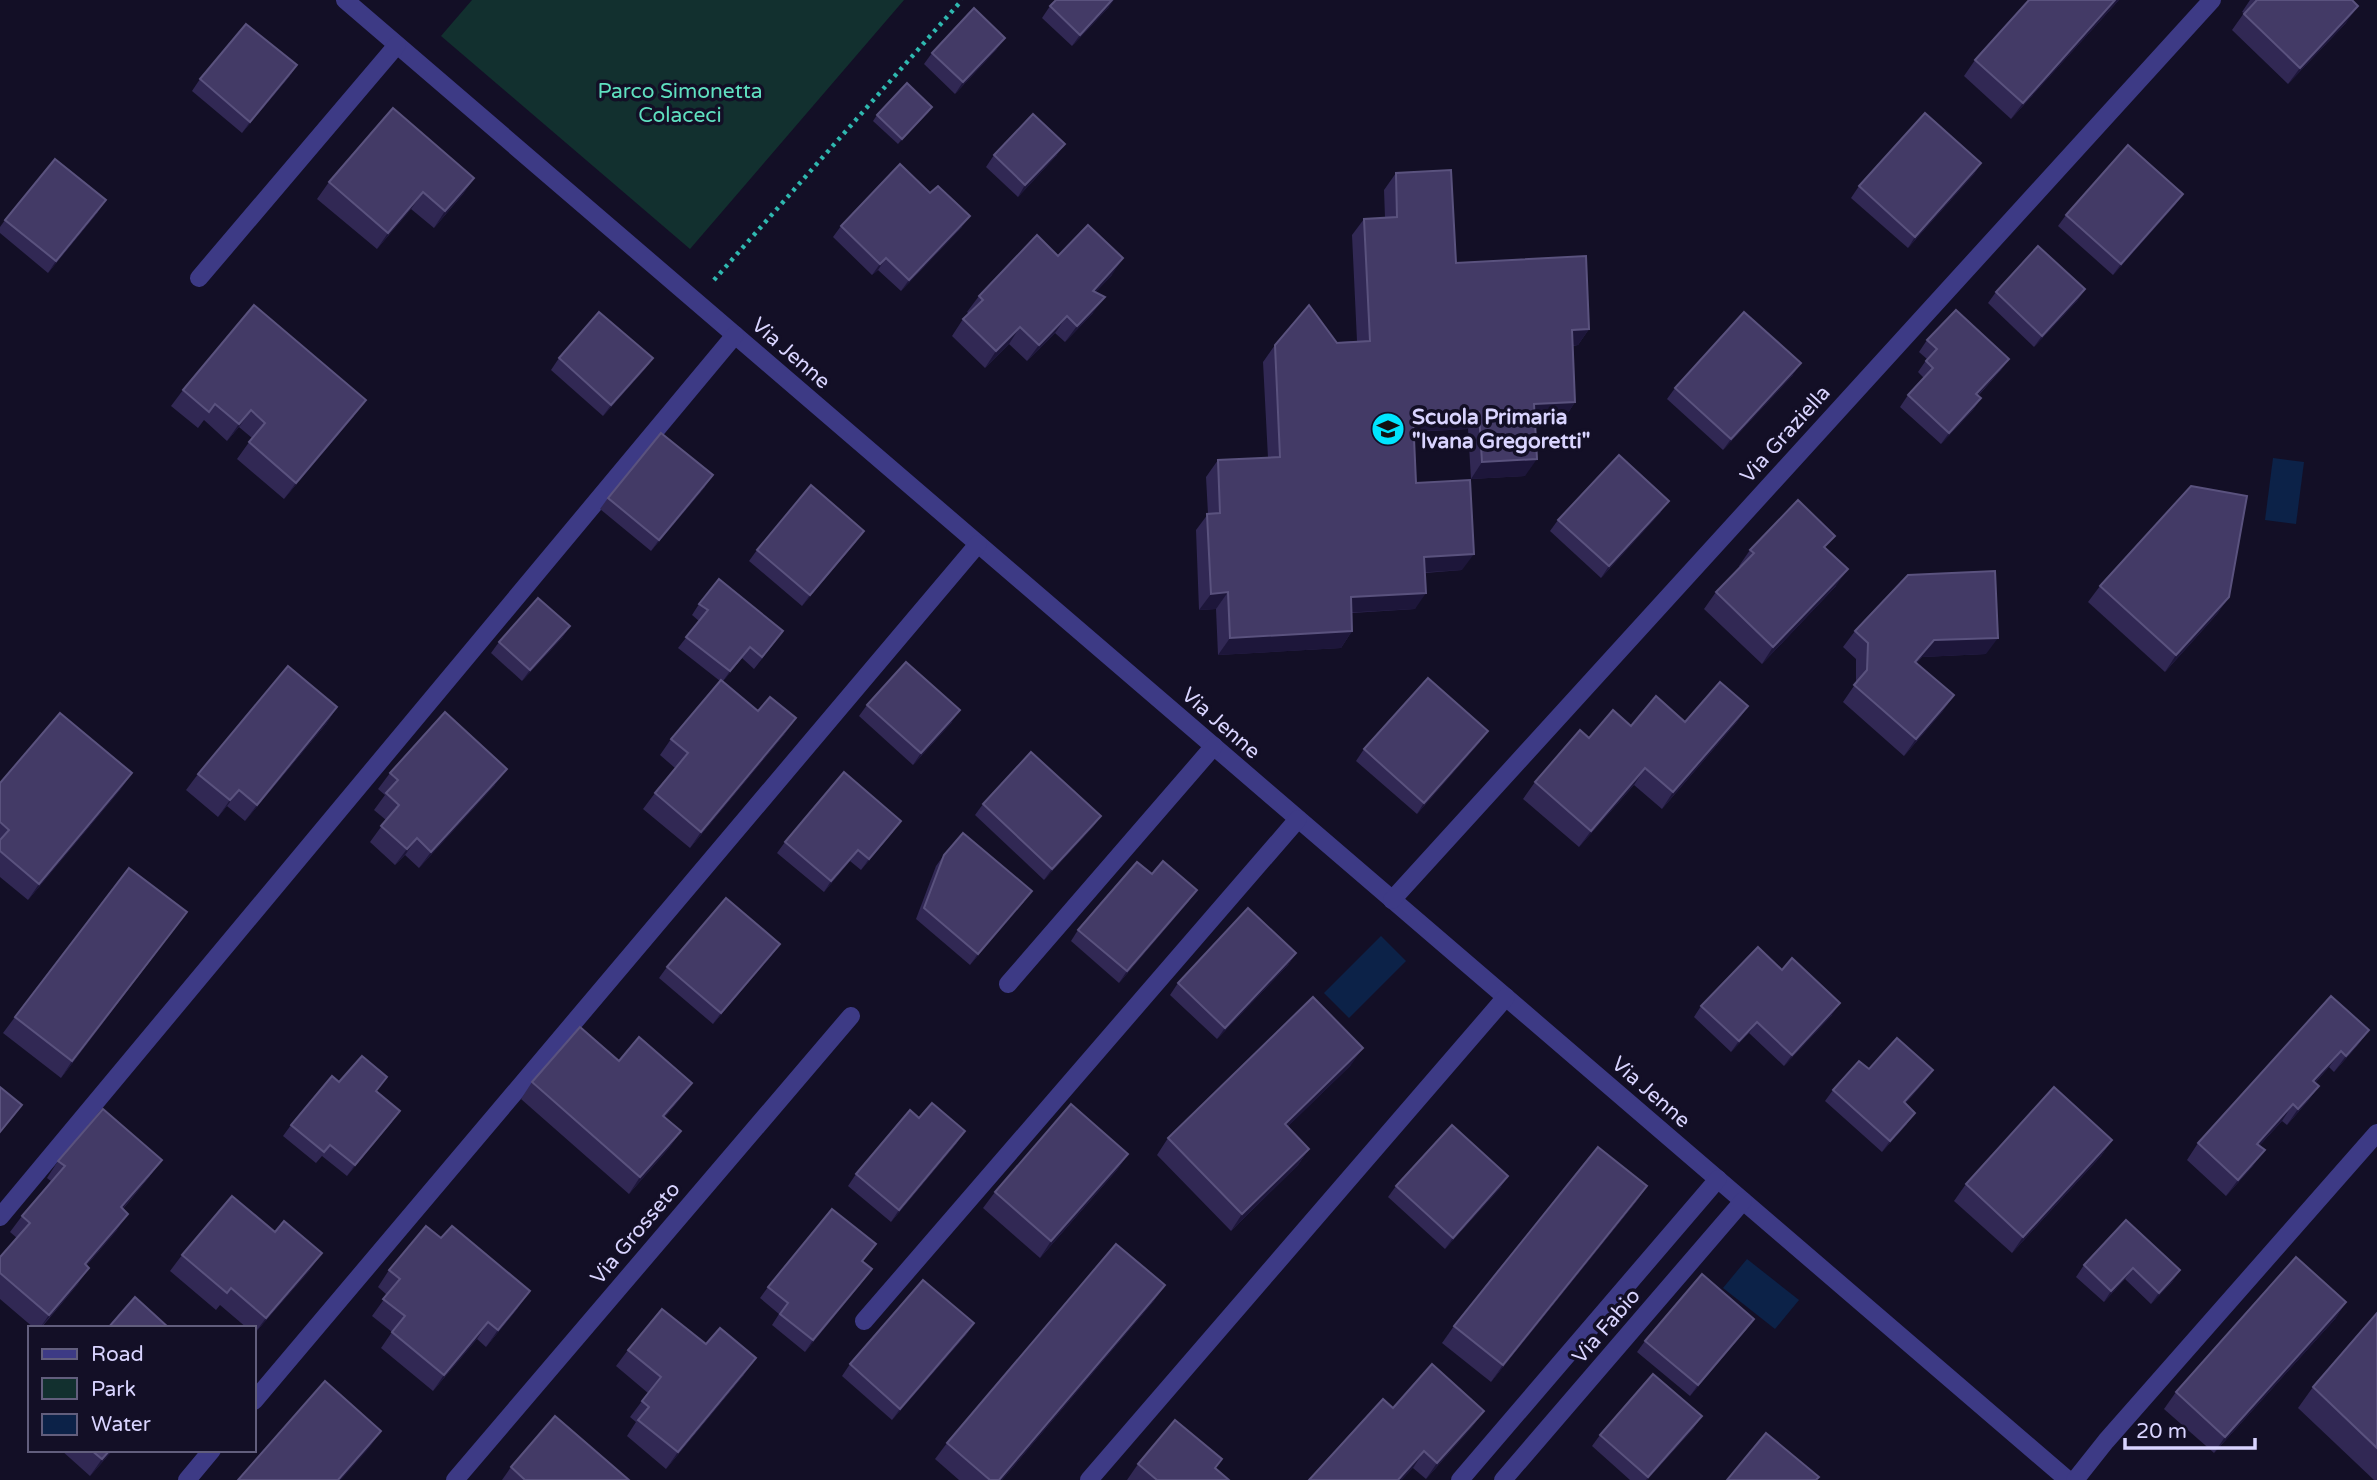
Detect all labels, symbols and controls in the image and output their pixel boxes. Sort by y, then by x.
park label: Parco Simonetta Colaceci [598,79,762,128]
street label: Via Jenne [746,312,835,394]
street label: Via Graziella [1735,380,1836,488]
place label: Scuola Primaria "Ivana Gregoretti" [1412,405,1590,454]
school or university icon: Scuola Primaria "Ivana Gregoretti" [1369,410,1407,448]
street label: Via Jenne [1176,682,1265,764]
street label: Via Jenne [1606,1051,1695,1133]
street label: Via Grosseto [585,1177,685,1290]
street label: Via Fabio [1567,1284,1646,1369]
legend [28,1326,256,1452]
text: Road [91,1342,144,1367]
text: Park [91,1377,136,1402]
scale bar [2125,1406,2254,1450]
text: Water [91,1412,151,1437]
text: 20 m [2136,1419,2187,1444]

